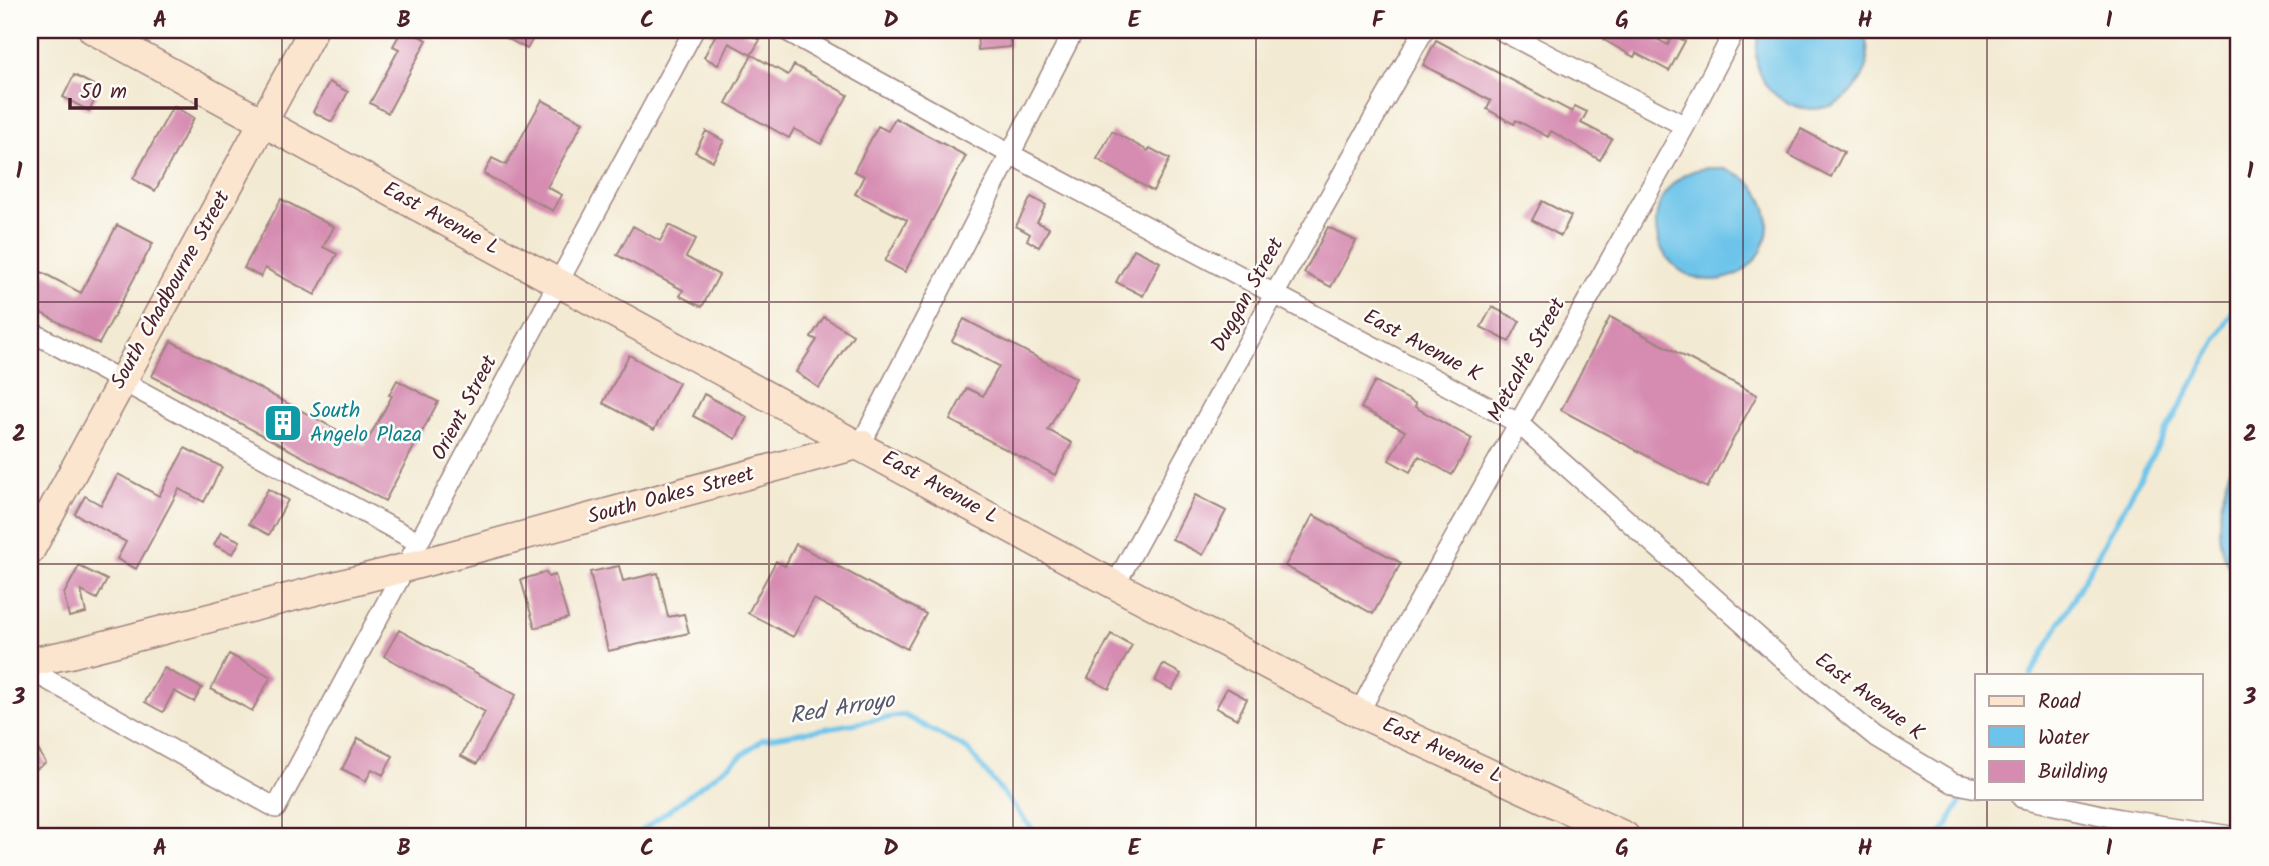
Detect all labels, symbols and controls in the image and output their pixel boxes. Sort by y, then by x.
text: A [153,3,167,39]
text: B [397,3,411,39]
text: C [640,3,654,39]
text: D [883,3,899,39]
text: E [1128,3,1142,39]
text: F [1372,3,1386,39]
text: G [1615,3,1629,39]
text: H [1858,3,1873,39]
text: I [2105,3,2113,39]
scale bar [70,66,196,110]
text: 50 m [80,76,127,109]
text: 1 [16,154,23,190]
text: 1 [2247,154,2254,190]
street label: East Avenue L [376,173,506,265]
street label: South Chadbourne Street [103,184,240,395]
street label: Duggan Street [1203,231,1293,358]
street label: Metcalfe Street [1479,291,1575,428]
street label: East Avenue K [1357,301,1488,391]
street label: Orient Street [423,349,507,467]
place label: South Angelo Plaza [310,395,422,452]
building icon: South Angelo Plaza [262,402,304,444]
text: 2 [12,417,26,453]
text: 2 [2243,417,2257,453]
street label: East Avenue L [875,442,1005,534]
street label: South Oakes Street [584,458,759,534]
street label: East Avenue K [1807,645,1931,750]
legend [1975,674,2202,800]
text: 3 [12,680,26,716]
text: 3 [2243,680,2257,716]
water label: Red Arroyo [787,683,898,735]
text: Road [2038,686,2081,719]
street label: East Avenue L [1376,709,1508,793]
text: Water [2038,722,2090,755]
text: Building [2038,756,2108,789]
text: A [153,831,167,866]
text: B [397,831,411,866]
text: C [640,831,654,866]
text: D [883,831,899,866]
text: E [1128,831,1142,866]
text: F [1372,831,1386,866]
text: G [1615,831,1629,866]
text: H [1858,831,1873,866]
text: I [2105,831,2113,866]

